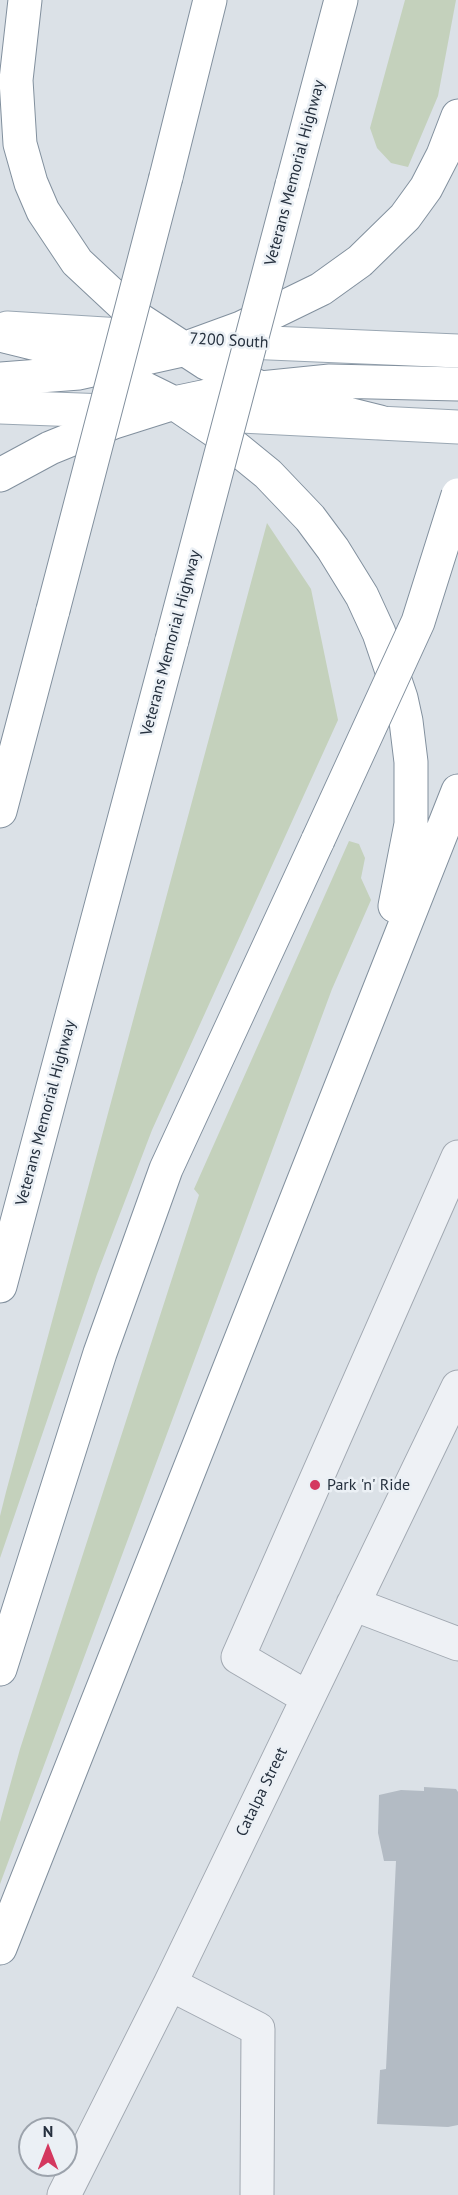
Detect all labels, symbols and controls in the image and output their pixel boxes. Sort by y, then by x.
street label: Veterans Memorial Highway [261,78,329,268]
street label: 7200 South [189,329,269,353]
street label: Veterans Memorial Highway [137,548,205,738]
street label: Veterans Memorial Highway [12,1018,80,1208]
place label: Park 'n' Ride [327,1475,410,1495]
marker: Park 'n' Ride [308,1478,322,1492]
street label: Catalpa Street [232,1744,292,1840]
north arrow [18,2117,78,2177]
text: N [43,2121,53,2141]

